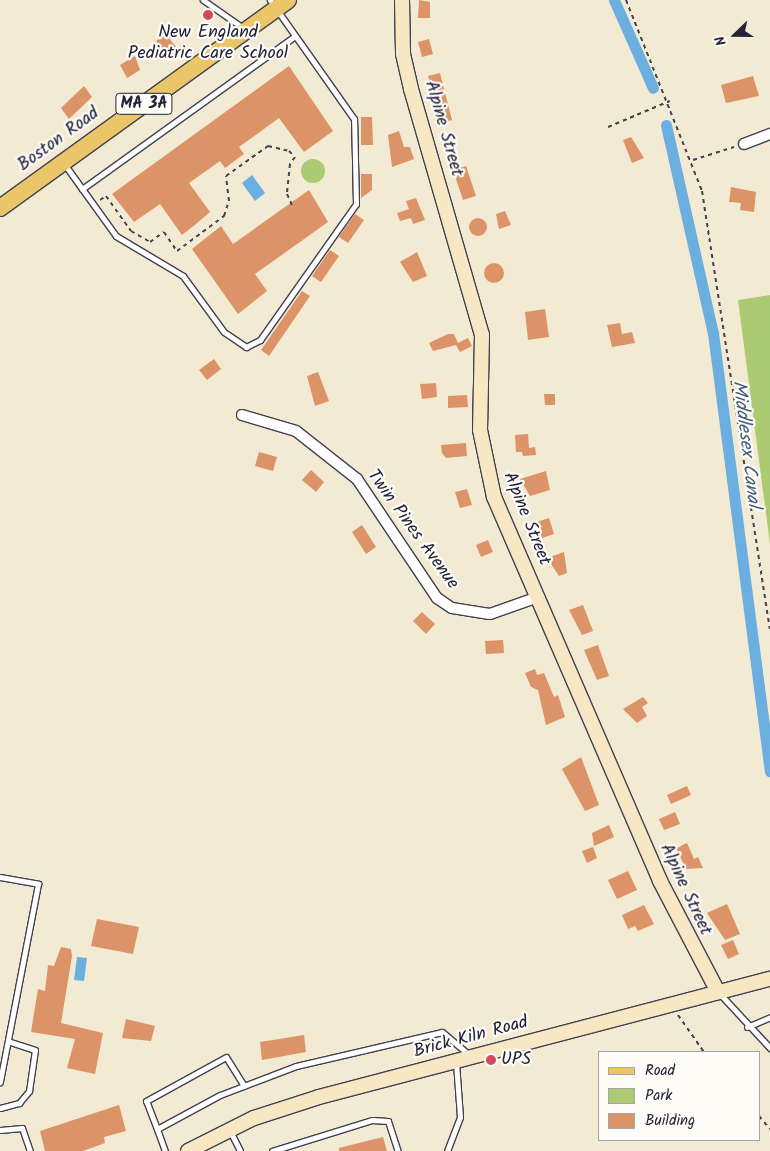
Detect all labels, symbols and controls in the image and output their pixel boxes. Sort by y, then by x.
marker: New England Pediatric Care School [202,9,214,21]
north arrow [710,10,760,60]
place label: New England Pediatric Care School [128,23,288,66]
text: N [709,32,733,49]
street label: Alpine Street [419,79,467,179]
road number: MA 3A [115,90,173,118]
street label: Boston Road [14,103,104,177]
water label: Middlesex Canal [726,379,764,509]
street label: Twin Pines Avenue [361,466,463,594]
street label: Alpine Street [497,469,555,569]
street label: Alpine Street [654,841,716,939]
street label: Brick Kiln Road [411,1012,531,1064]
place label: UPS [501,1049,531,1071]
legend [598,1051,760,1141]
marker: UPS [485,1054,497,1066]
text: Road [645,1059,675,1083]
text: Park [645,1084,672,1108]
text: Building [645,1109,695,1133]

